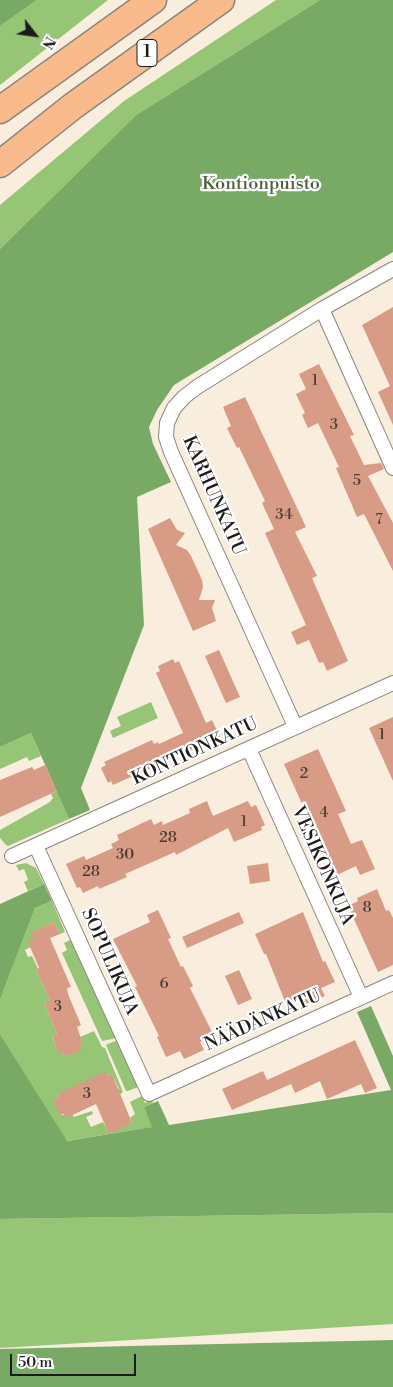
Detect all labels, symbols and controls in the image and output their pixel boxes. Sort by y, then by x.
north arrow [10,10,60,60]
text: N [37,33,59,52]
road number: 1 [137,40,157,66]
park label: Kontionpuisto [202,174,320,196]
house number: 1 [312,372,318,390]
house number: 3 [330,416,338,434]
street label: KARHUNKATU [177,433,249,559]
house number: 5 [353,472,361,490]
house number: 34 [275,506,293,524]
house number: 7 [375,511,383,529]
street label: KONTIONKATU [129,713,261,791]
house number: 1 [379,726,385,744]
house number: 2 [300,765,308,783]
street label: VESIKONKUJA [286,803,358,929]
house number: 4 [320,804,328,822]
house number: 1 [241,813,247,831]
house number: 28 [159,829,177,847]
house number: 30 [116,846,134,864]
house number: 28 [82,863,100,881]
house number: 8 [362,899,372,917]
street label: SOPULIKUJA [76,905,142,1019]
house number: 6 [159,975,169,993]
street label: NÄÄDÄNKATU [201,986,325,1056]
house number: 3 [54,998,62,1016]
house number: 3 [83,1085,91,1103]
scale bar [12,1344,139,1376]
text: 50 m [18,1353,52,1372]

